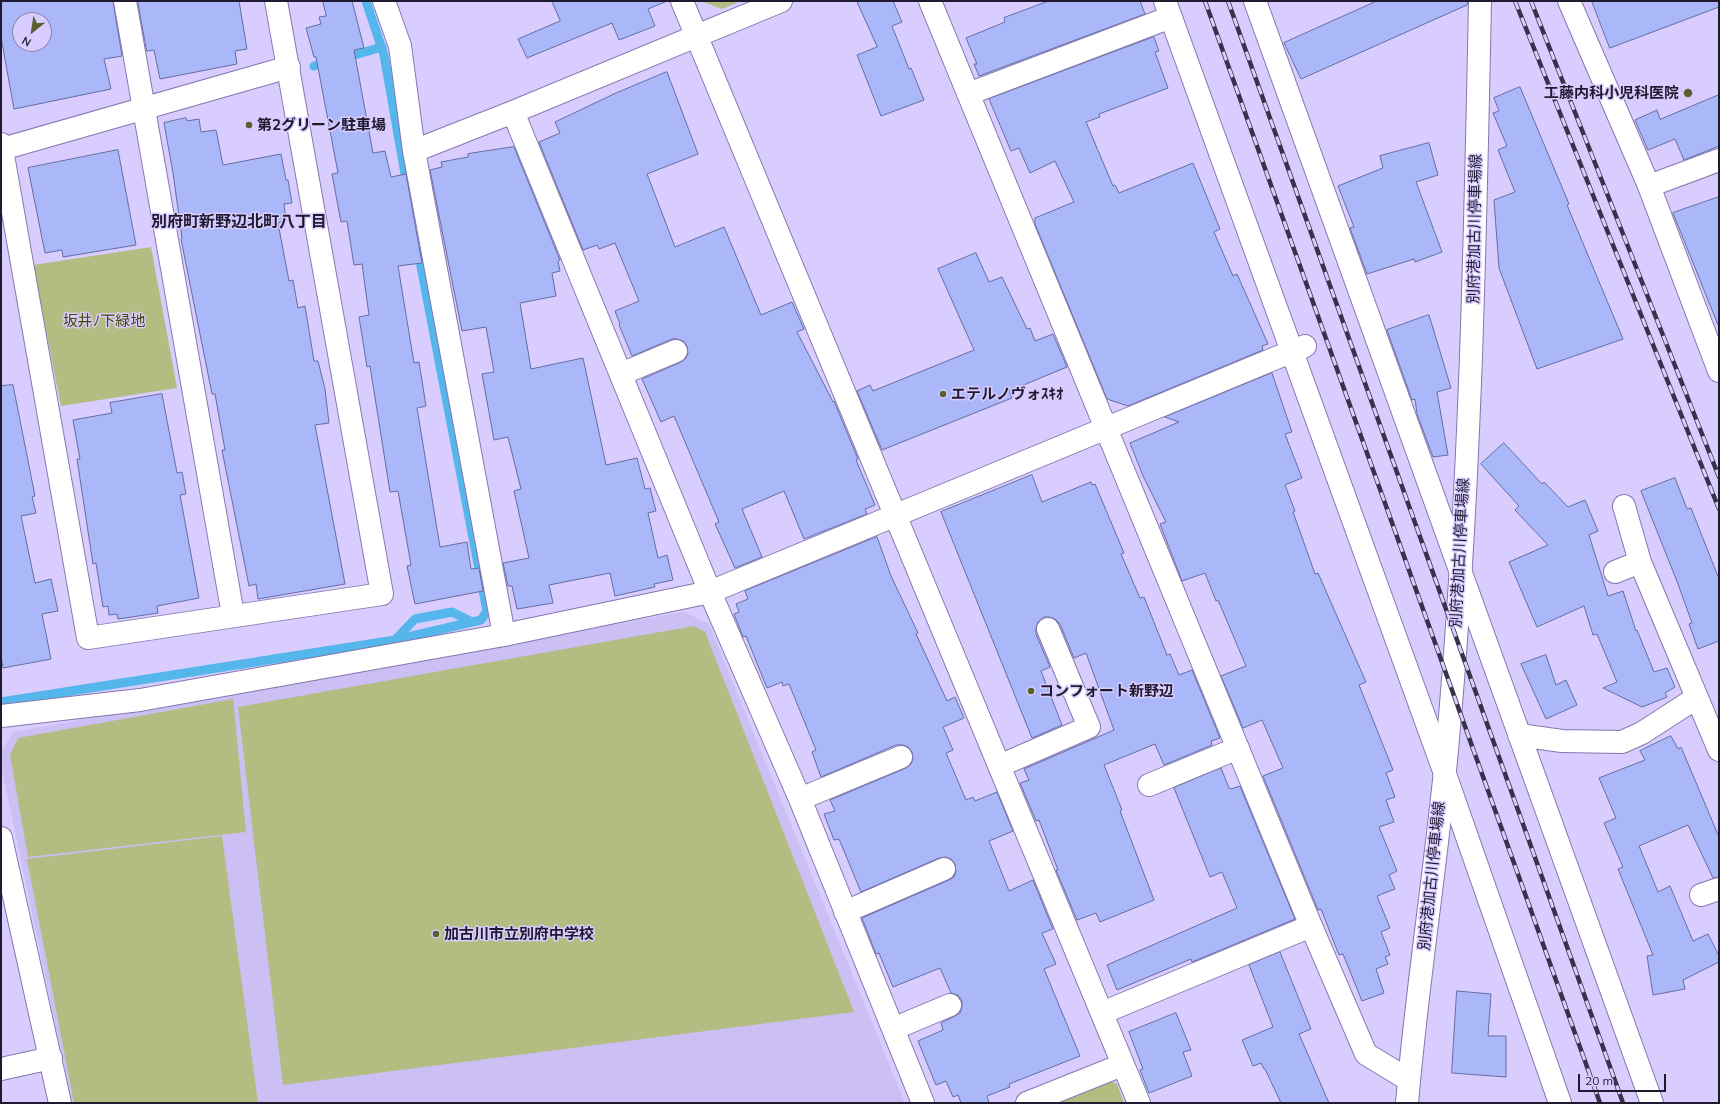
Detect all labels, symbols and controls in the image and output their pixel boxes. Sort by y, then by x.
north arrow [12,12,52,52]
text: N [19,33,34,50]
place label: 工藤内科小児科医院 [1544,84,1679,102]
marker: 工藤内科小児科医院 [1682,87,1694,99]
place label: 第2グリーン駐車場 [257,116,386,134]
marker: 第2グリーン駐車場 [244,120,254,130]
street label: 別府港加古川停車場線 [1465,154,1485,304]
district label: 別府町新野辺北町八丁目 [151,212,327,232]
park label: 坂井ﾉ下緑地 [63,312,145,330]
place label: エテルノヴォｽｷｵ [951,385,1063,403]
marker: エテルノヴォｽｷｵ [938,389,948,399]
street label: 別府港加古川停車場線 [1447,478,1473,628]
place label: コンフォート新野辺 [1039,682,1174,700]
marker: コンフォート新野辺 [1026,686,1036,696]
street label: 別府港加古川停車場線 [1415,800,1449,952]
place label: 加古川市立別府中学校 [444,925,594,943]
marker: 加古川市立別府中学校 [431,929,441,939]
scale bar [1580,1066,1668,1092]
text: 20 m [1585,1073,1613,1088]

